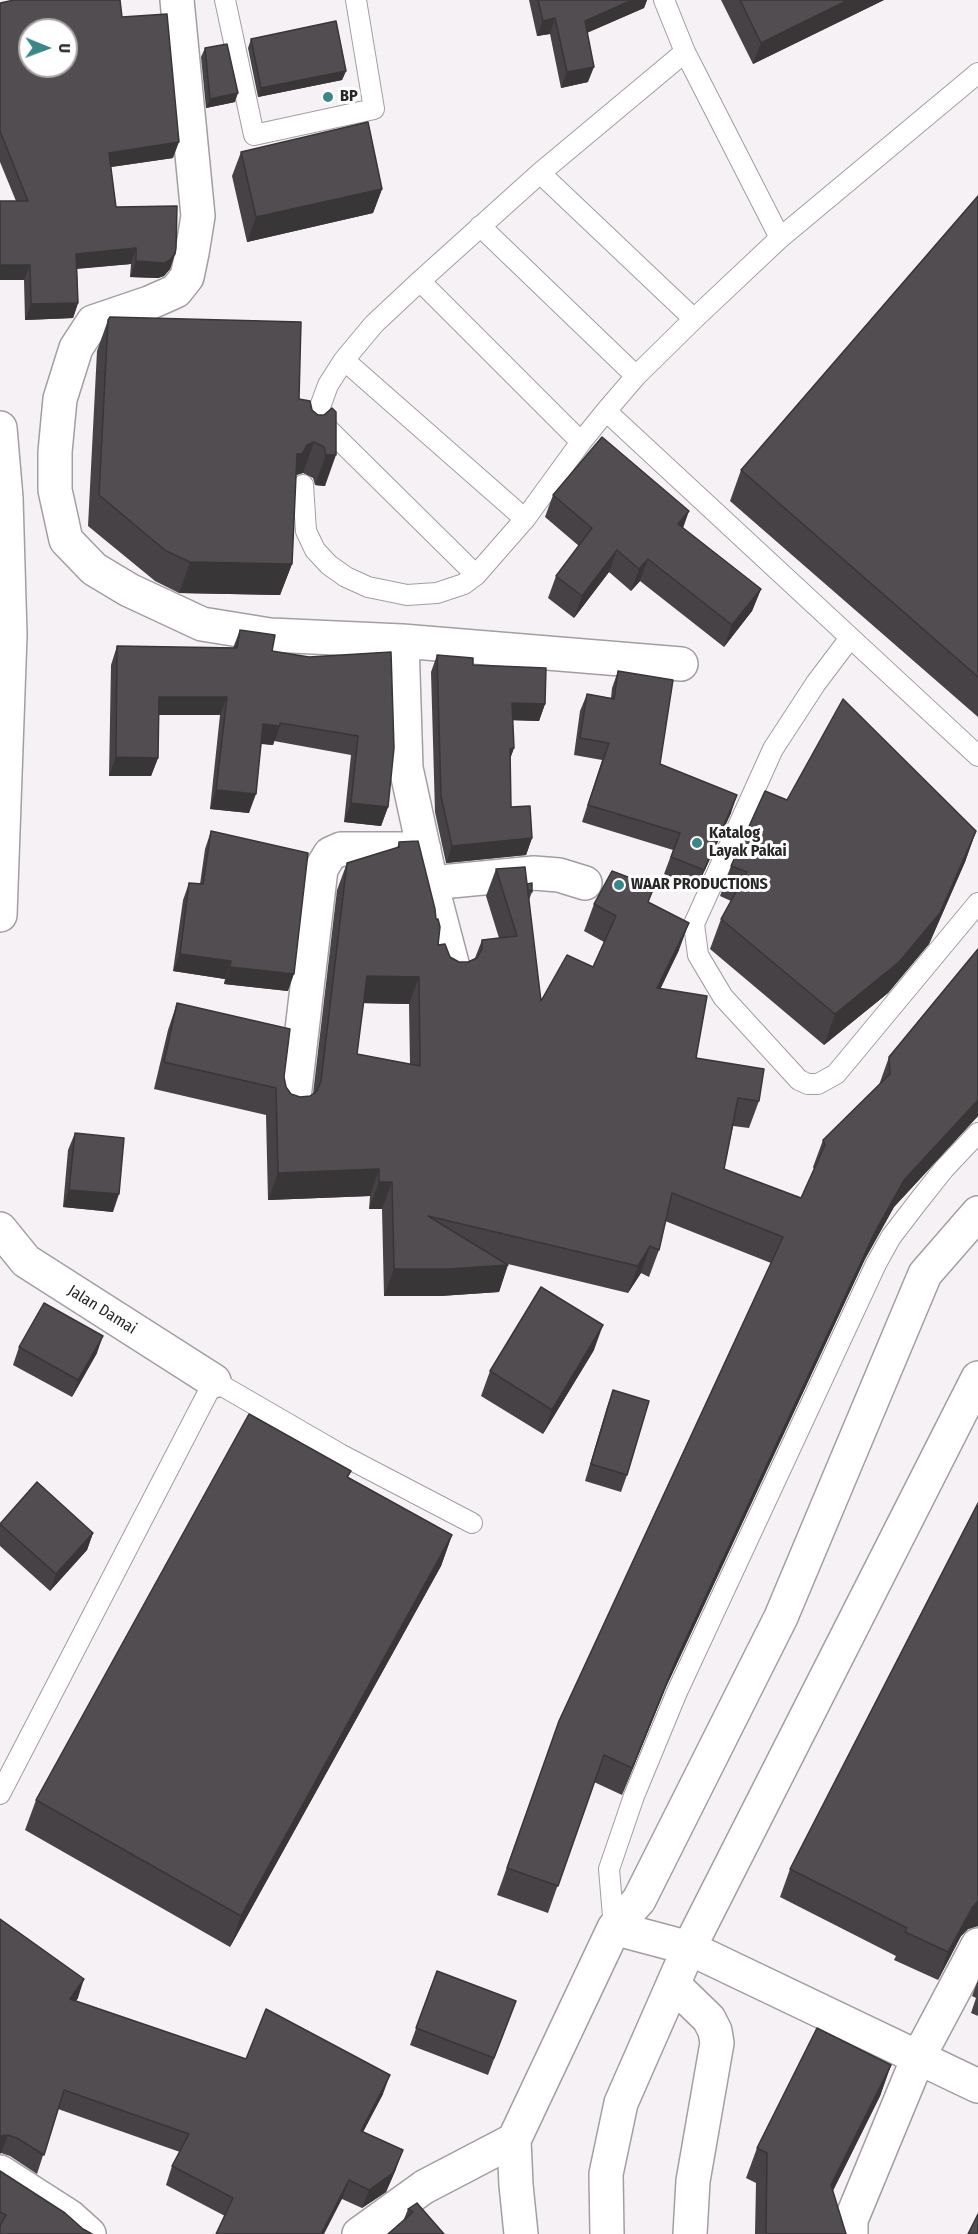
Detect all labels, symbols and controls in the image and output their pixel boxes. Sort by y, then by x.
north arrow [18,18,78,78]
text: U [55,43,74,53]
place label: BP [340,87,358,107]
marker: BP [321,90,335,104]
place label: Katalog Layak Pakai [709,824,787,862]
marker: Katalog Layak Pakai [690,836,704,850]
place label: WAAR PRODUCTIONS [631,875,768,895]
marker: WAAR PRODUCTIONS [612,878,626,892]
street label: Jalan Damai [64,1281,140,1339]

